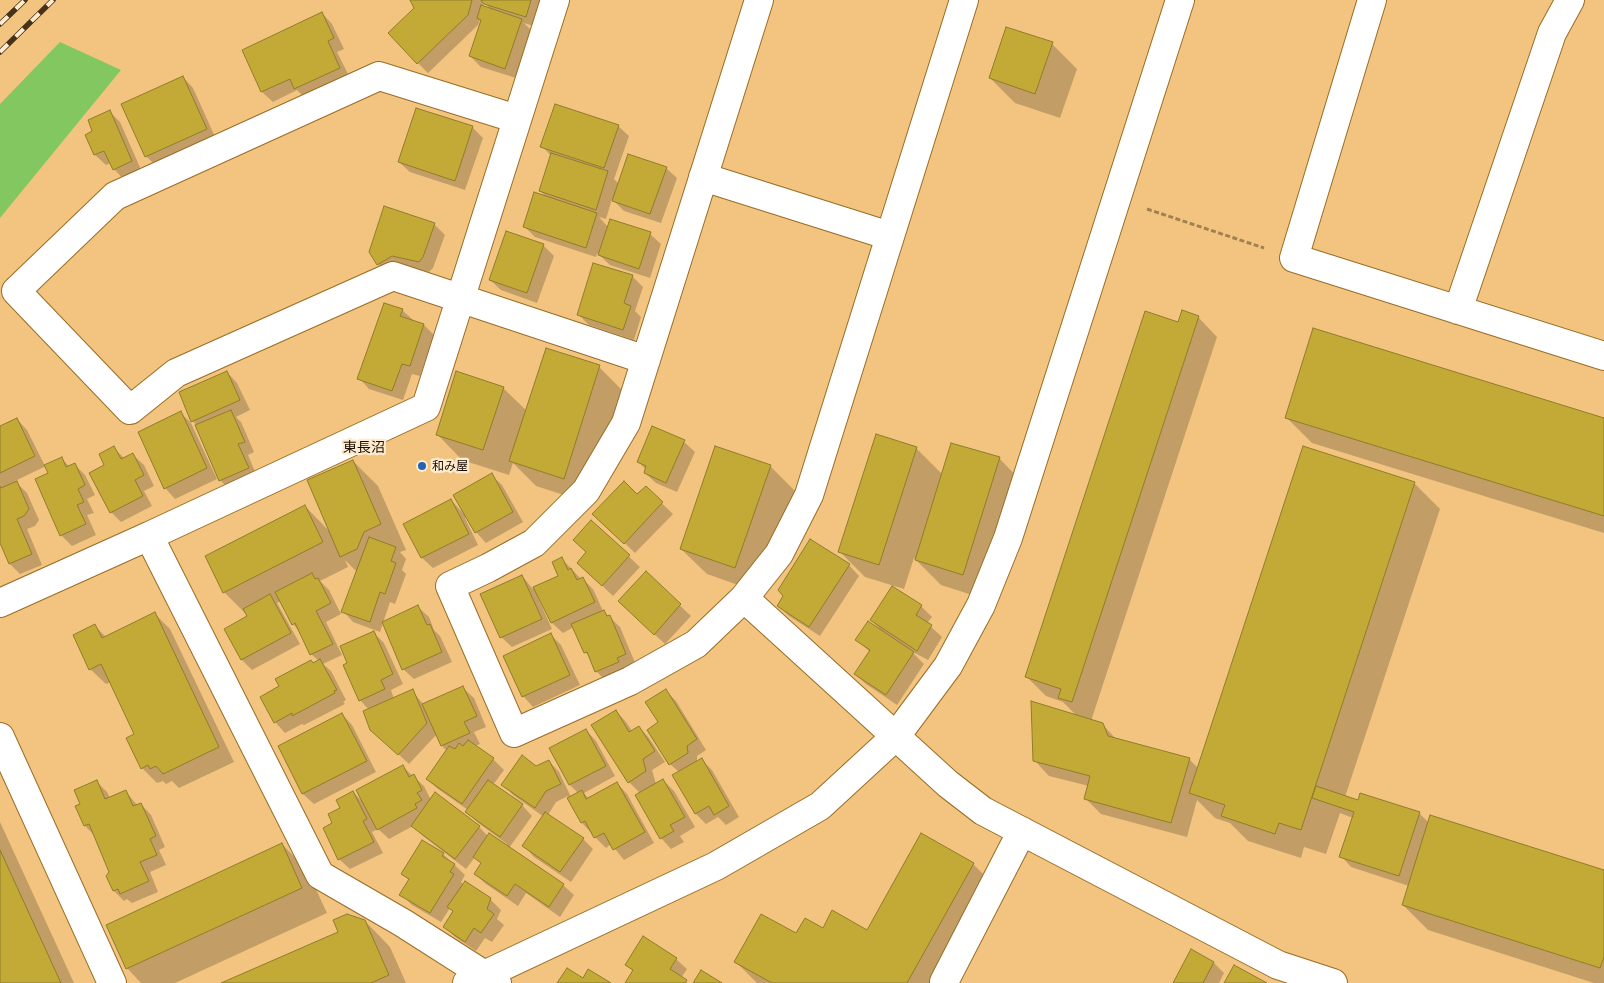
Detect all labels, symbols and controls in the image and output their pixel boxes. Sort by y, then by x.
district label: 東長沼 [343,440,385,456]
place label: 和み屋 [432,459,468,473]
marker: 和み屋 [416,460,428,472]

